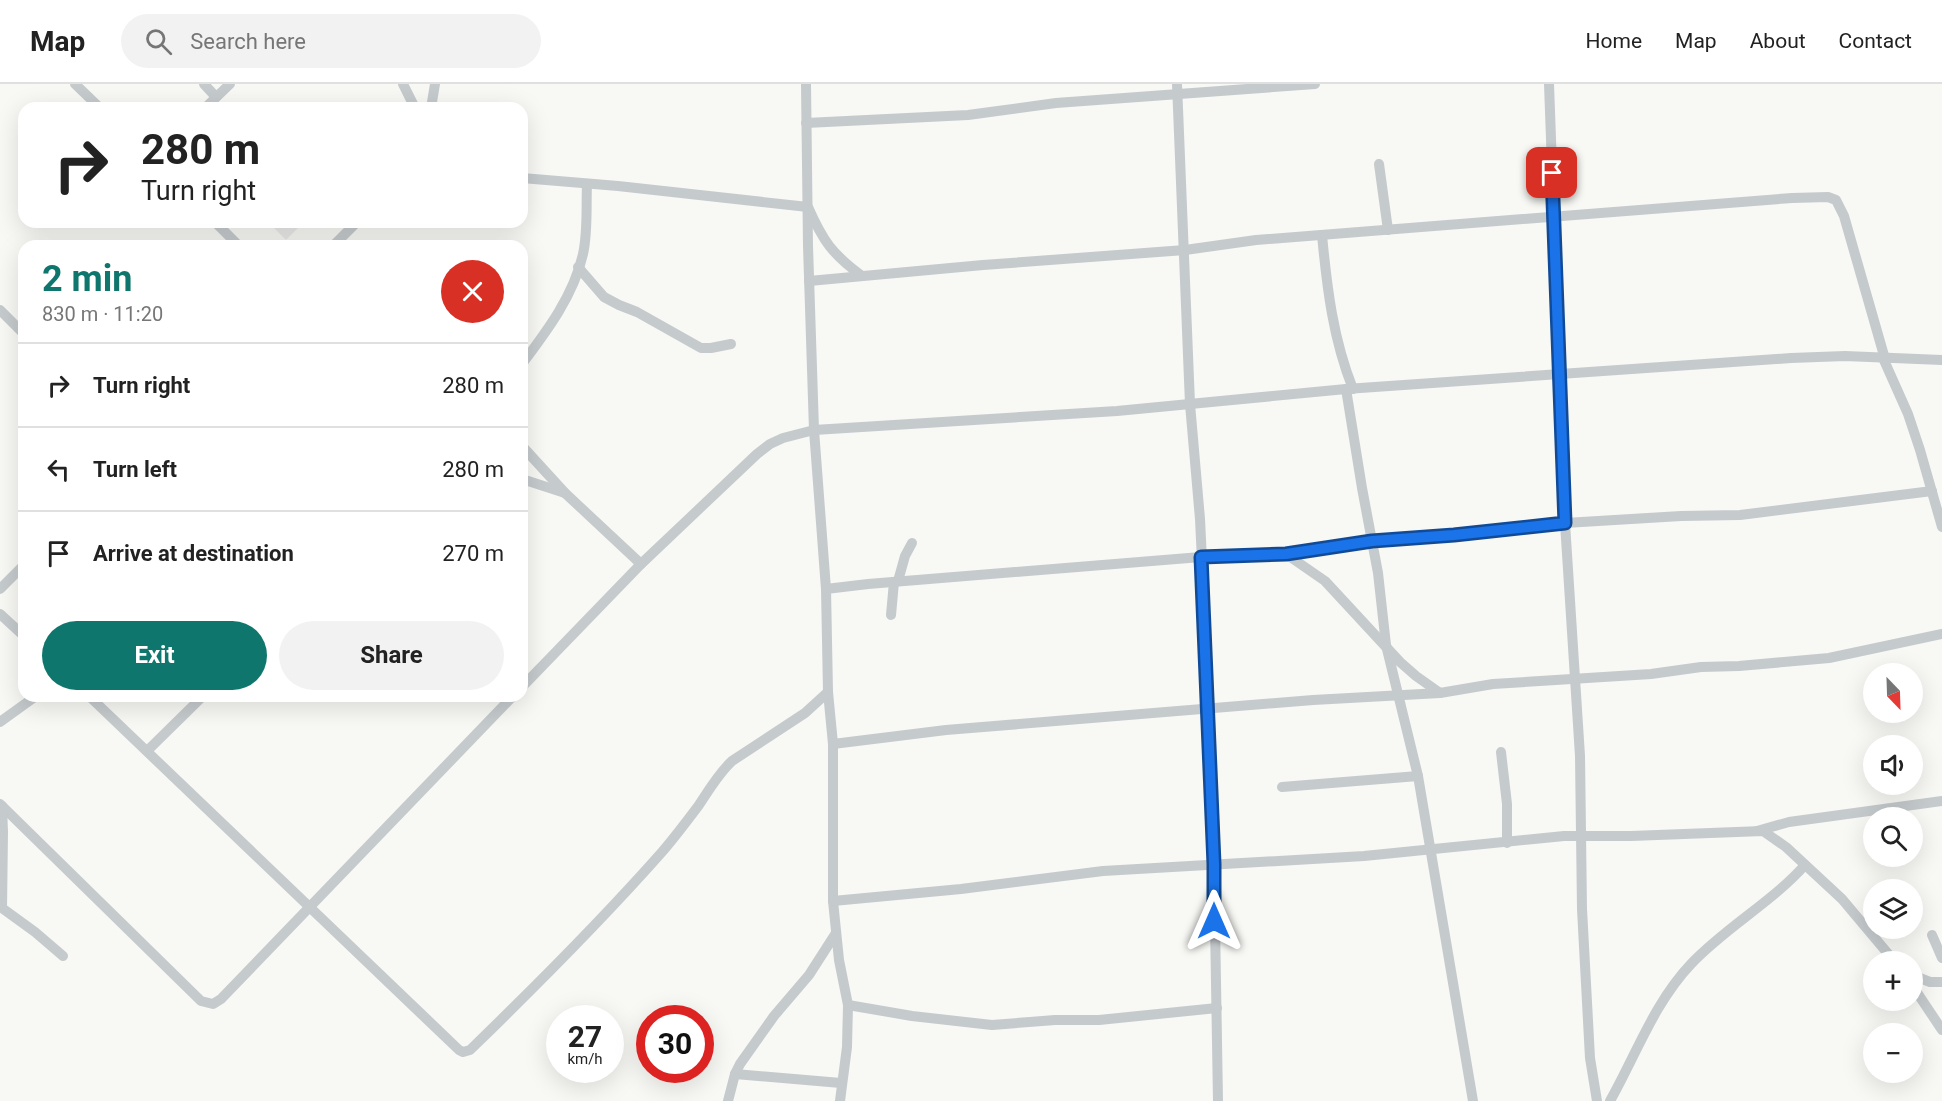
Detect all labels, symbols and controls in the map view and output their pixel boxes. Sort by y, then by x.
search box [121,14,541,68]
text: Map [30,25,85,58]
icon: search [142,25,175,58]
text: Search here [190,29,306,54]
text: Home [1586,29,1642,53]
text: Map [1675,29,1717,53]
text: About [1750,29,1806,53]
text: Contact [1839,29,1912,53]
text: 280 m [141,125,260,174]
icon: right [42,126,120,204]
pin [1526,147,1577,198]
icon: arrive [1535,156,1568,189]
text: Turn right [141,175,256,207]
text: 2 min [42,258,133,300]
button: close [441,260,504,323]
text: 830 m · 11:20 [42,302,163,326]
icon: right [42,369,75,402]
text: Turn right [93,373,190,398]
text: 280 m [442,373,504,398]
icon: left [42,453,75,486]
text: Turn left [93,457,177,482]
text: 280 m [442,457,504,482]
icon: arrive [42,537,75,570]
text: Arrive at destination [93,541,294,566]
text: 270 m [442,541,504,566]
button: Exit [42,621,267,690]
button: Share [279,621,504,690]
north arrow [1863,663,1923,723]
map controls [1863,663,1923,1083]
button: sound [1863,735,1923,795]
button: search [1863,807,1923,867]
button: layers [1863,879,1923,939]
position arrow [1182,889,1246,953]
button: + [1863,951,1923,1011]
speed limit sign: 30 [636,1005,714,1083]
text: 27 [568,1019,602,1054]
button: − [1863,1023,1923,1083]
text: km/h [567,1050,603,1068]

